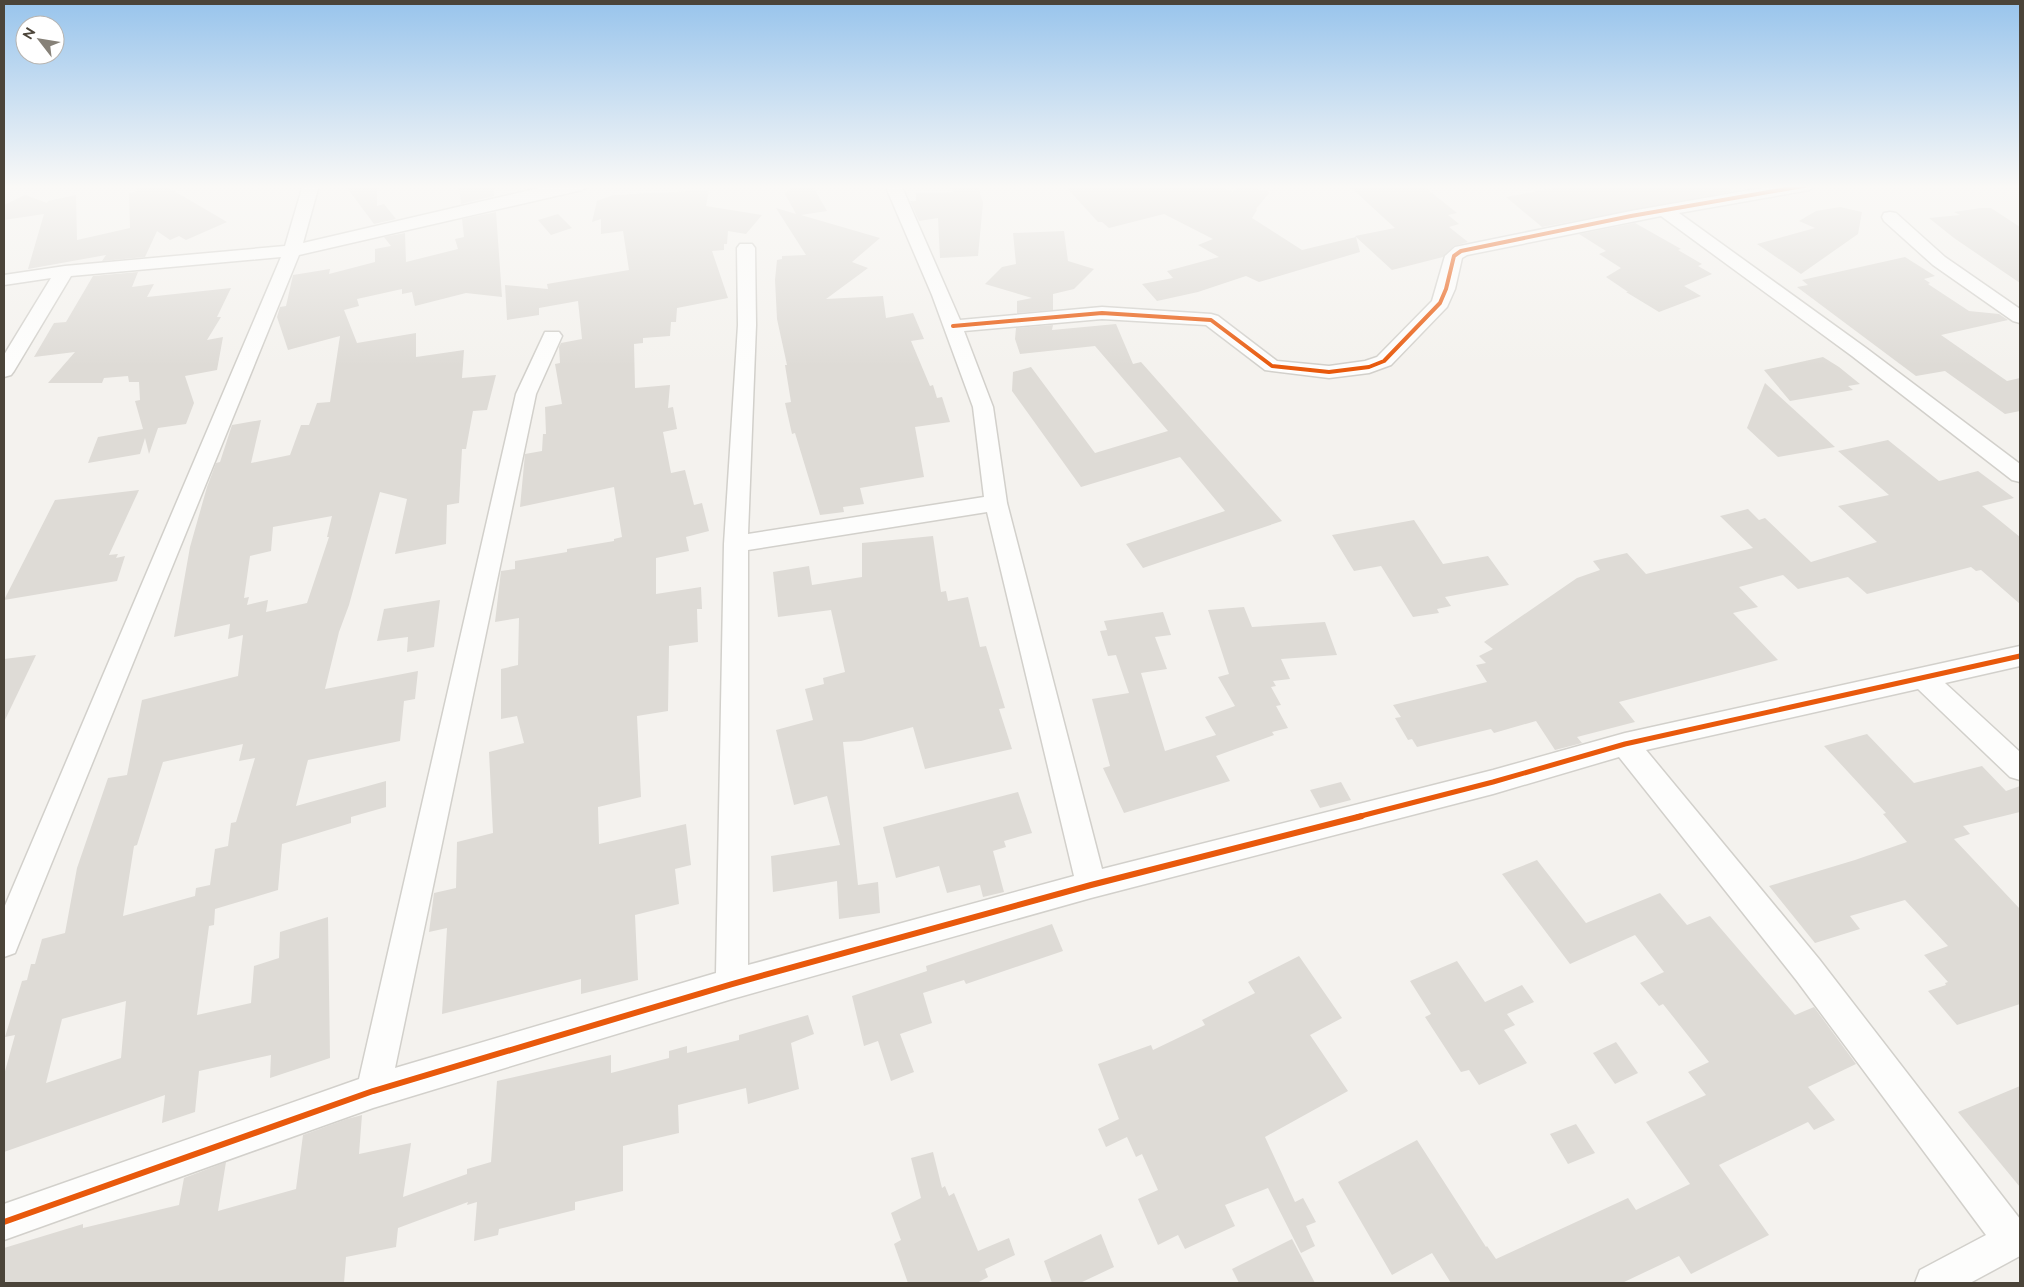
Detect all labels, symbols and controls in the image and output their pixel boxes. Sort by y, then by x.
north arrow [15,15,65,65]
text: N [19,25,38,42]

